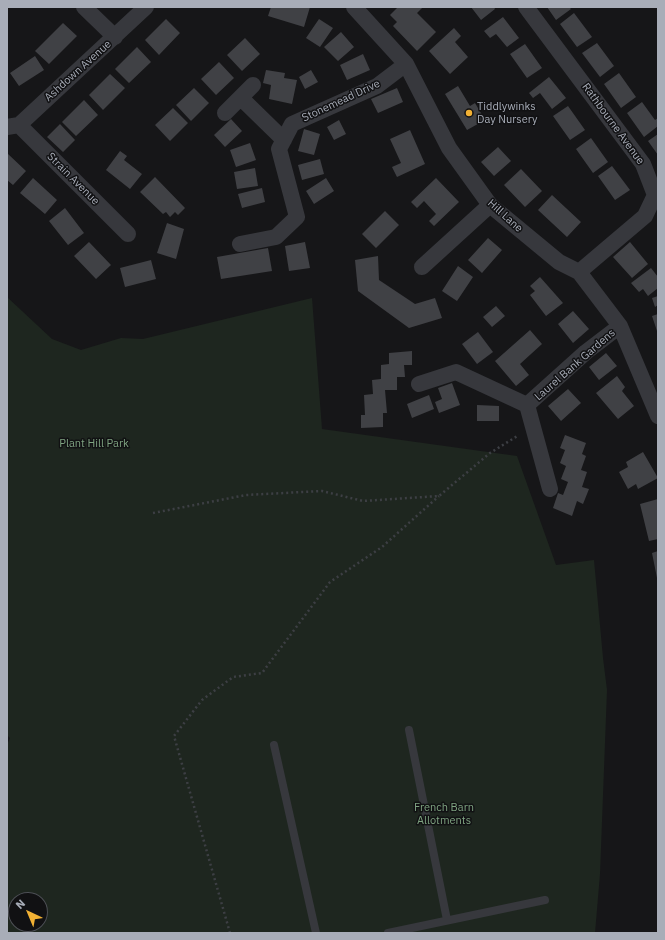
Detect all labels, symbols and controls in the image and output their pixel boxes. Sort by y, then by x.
street label: Ashdown Avenue [42,38,114,104]
street label: Stonemead Drive [300,77,382,125]
street label: Rathbourne Avenue [579,81,647,167]
place label: Tiddlywinks Day Nursery [477,100,537,126]
marker: Tiddlywinks Day Nursery [464,108,474,118]
street label: Strain Avenue [44,150,102,208]
street label: Hill Lane [485,197,525,235]
street label: Laurel Bank Gardens [532,326,618,404]
park label: Plant Hill Park [59,437,129,451]
park label: French Barn Allotments [414,801,474,827]
north arrow [8,892,48,932]
text: N [13,896,28,912]

